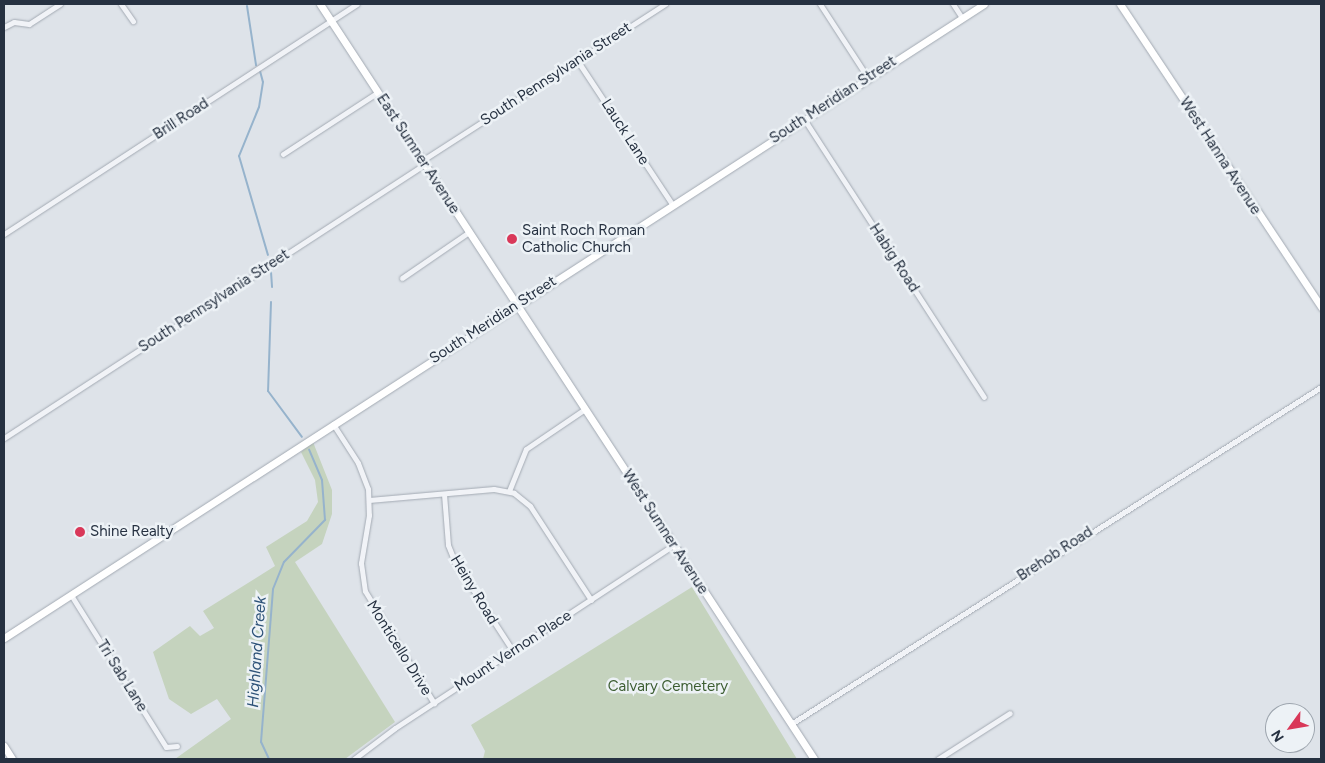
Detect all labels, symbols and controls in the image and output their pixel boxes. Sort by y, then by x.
street label: South Pennsylvania Street [477,18,635,130]
street label: South Meridian Street [766,52,900,148]
street label: East Sumner Avenue [373,91,463,217]
street label: Brill Road [150,94,212,144]
street label: West Hanna Avenue [1175,94,1265,218]
street label: Lauck Lane [597,96,653,168]
street label: Habig Road [865,220,923,296]
place label: Saint Roch Roman Catholic Church [522,221,645,256]
marker: Saint Roch Roman Catholic Church [506,233,518,245]
street label: South Pennsylvania Street [135,245,293,357]
street label: South Meridian Street [426,272,560,368]
street label: West Sumner Avenue [618,466,712,598]
place label: Shine Realty [90,523,173,541]
street label: Brehob Road [1014,523,1096,585]
marker: Shine Realty [74,526,86,538]
street label: Heiny Road [446,552,502,628]
water label: Highland Creek [244,596,270,708]
street label: Monticello Drive [363,597,435,699]
street label: Mount Vernon Place [451,607,575,695]
street label: Tri Sab Lane [93,637,151,715]
park label: Calvary Cemetery [608,678,728,696]
north arrow [1265,703,1315,753]
text: N [1268,727,1288,745]

